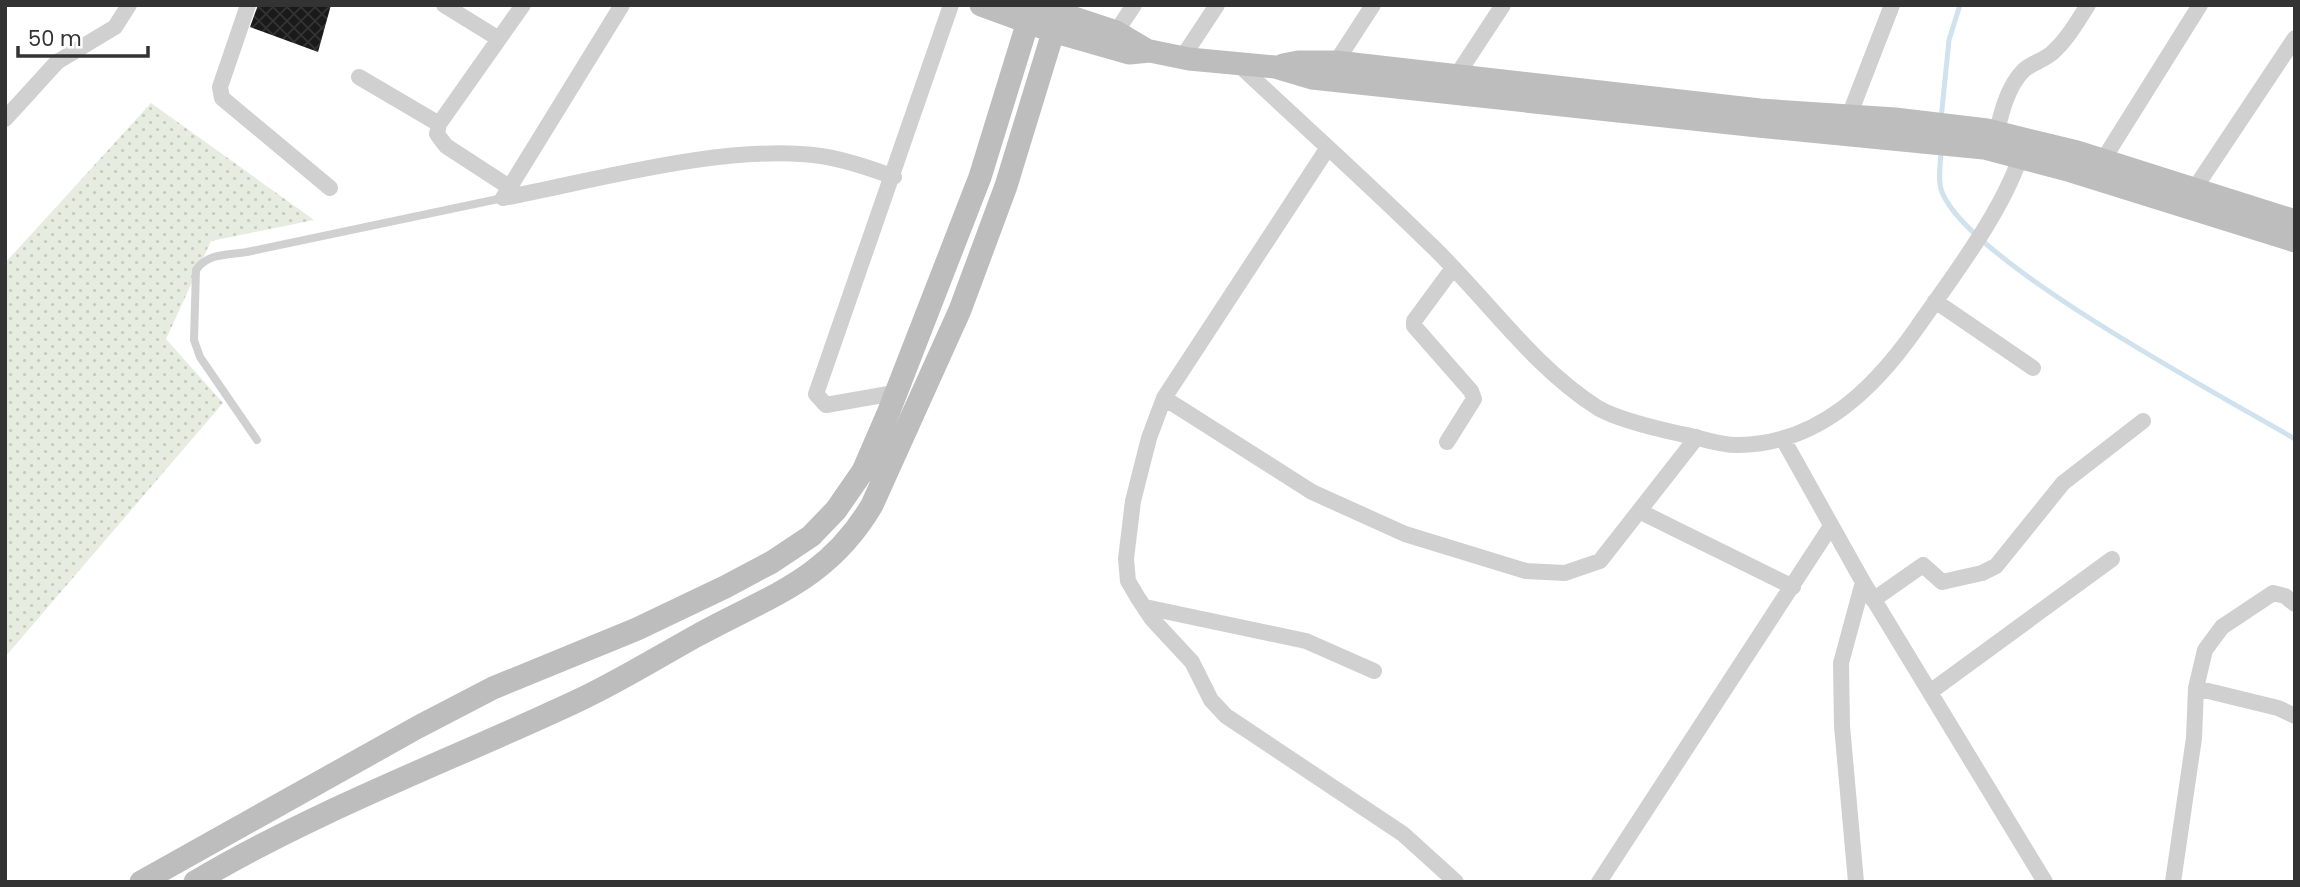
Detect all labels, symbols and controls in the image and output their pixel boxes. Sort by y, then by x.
scale bar [18,14,147,58]
text: 50 m [28,24,82,53]

